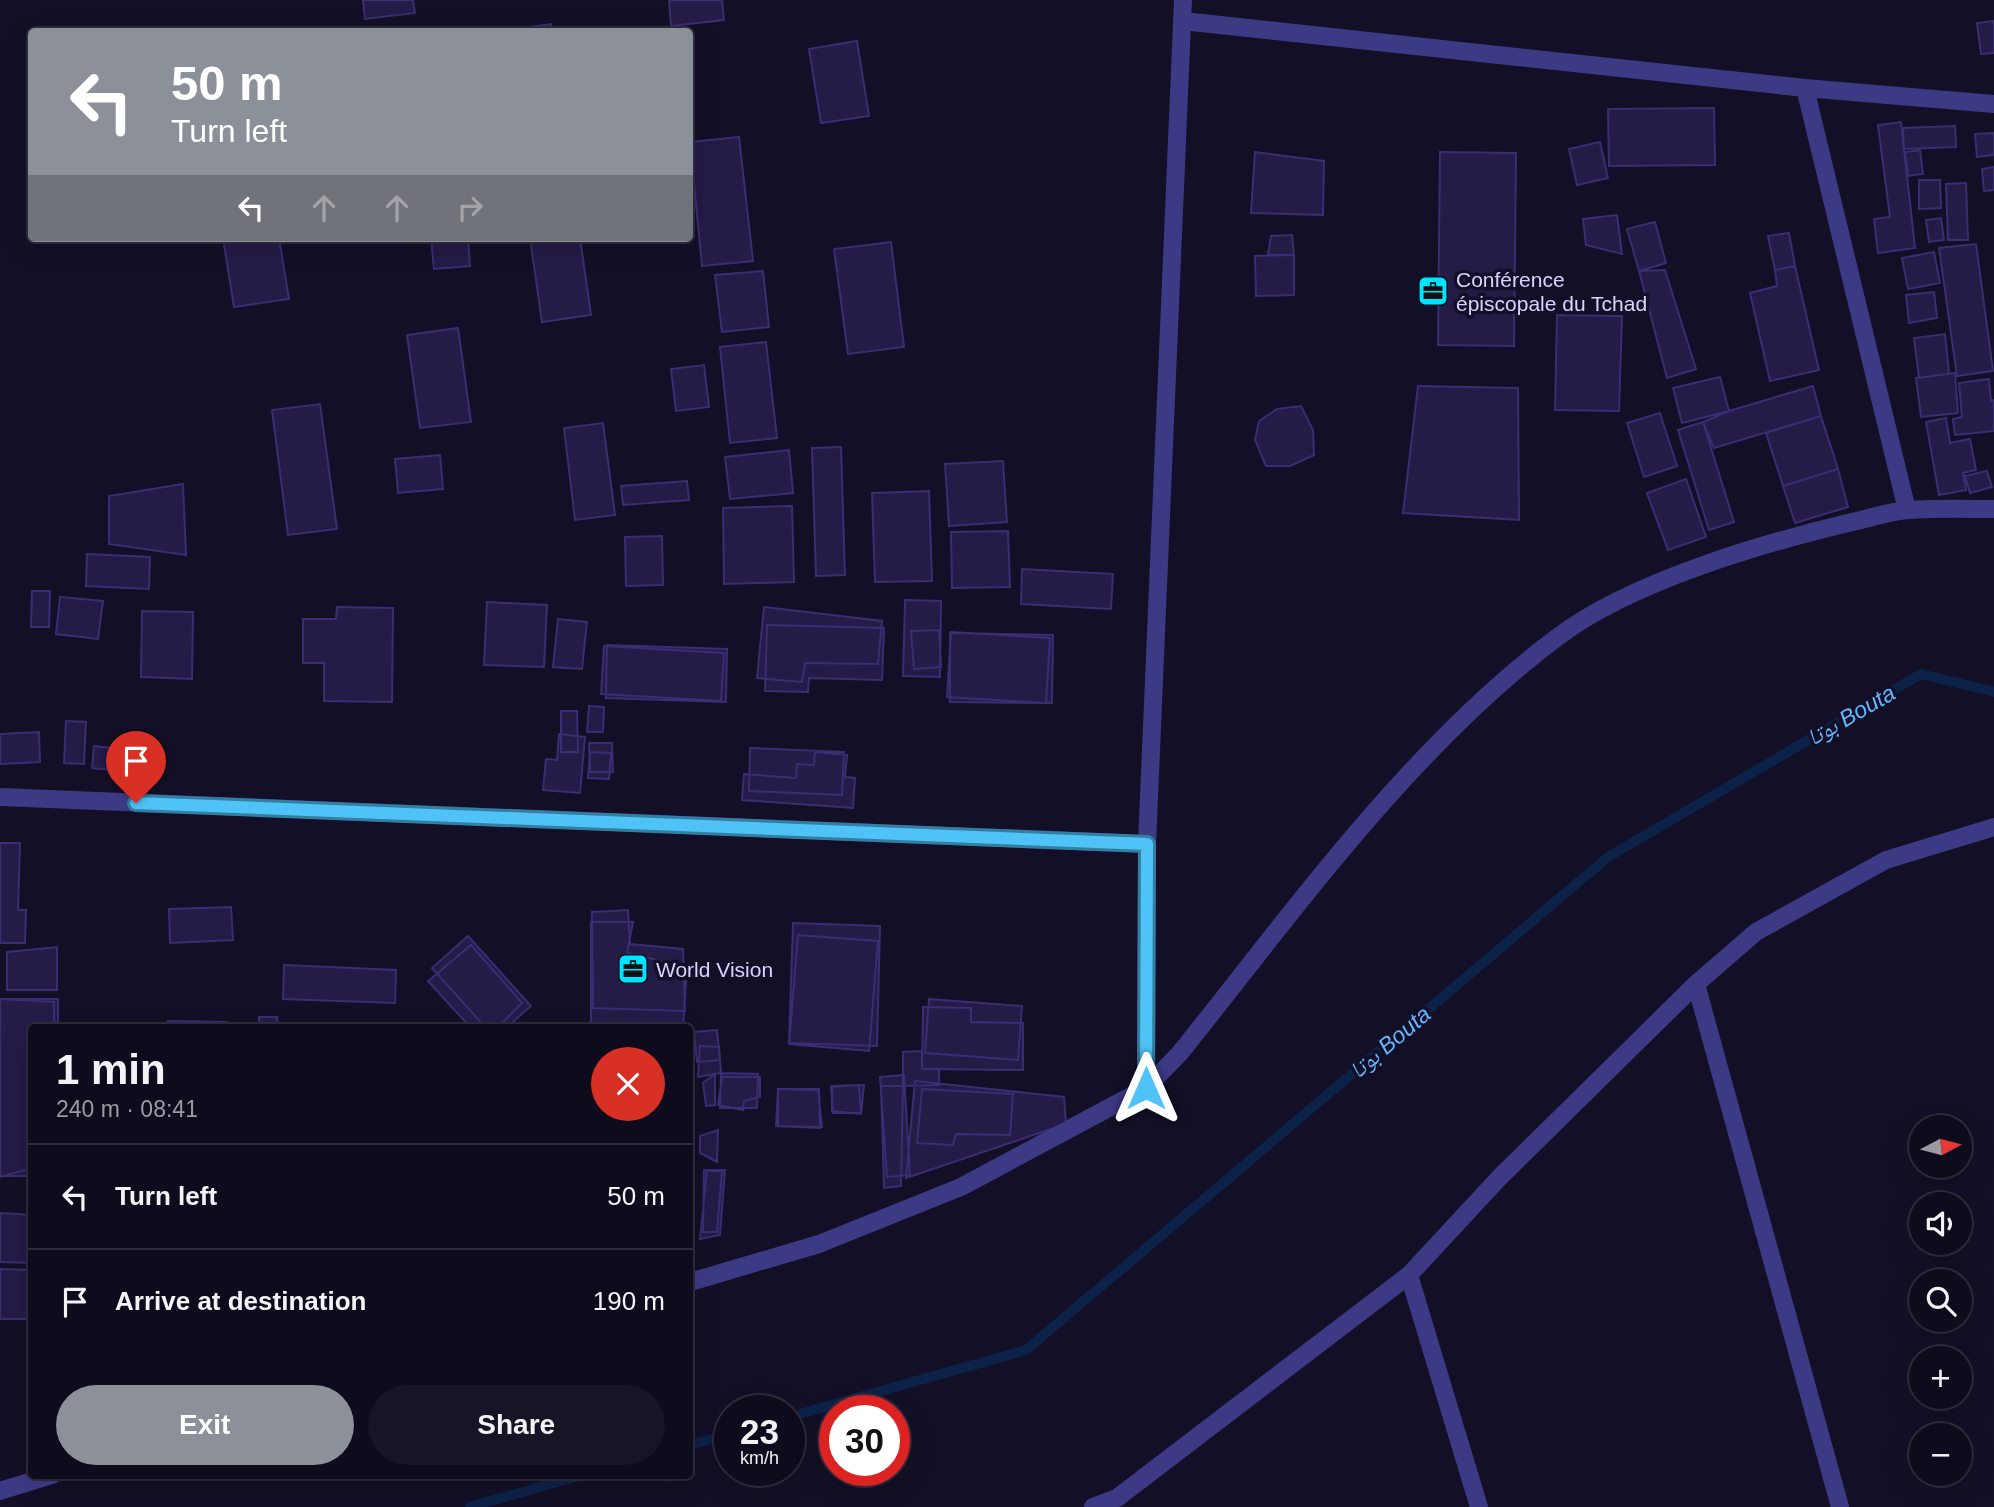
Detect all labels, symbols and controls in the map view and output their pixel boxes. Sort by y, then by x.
icon: left [56,56,147,147]
text: 50 m [171,56,283,110]
text: Turn left [171,113,287,149]
icon: left [232,189,270,227]
icon: ahead [305,189,343,227]
icon: ahead [378,189,416,227]
icon: right [451,189,489,227]
place label: Conférence épiscopale du Tchad [1456,268,1647,315]
office icon: Conférence épiscopale du Tchad [1416,274,1450,308]
water label: بوتا Bouta [1802,679,1900,751]
pin [106,731,166,803]
icon: arrive [117,742,155,780]
office icon: World Vision [616,952,650,986]
place label: World Vision [656,958,773,981]
water label: بوتا Bouta [1344,1001,1436,1084]
text: 1 min [56,1046,166,1093]
button: close [591,1047,665,1121]
position arrow [1109,1051,1183,1125]
text: 240 m · 08:41 [56,1096,198,1122]
north arrow [1909,1115,1972,1178]
map controls [1909,1115,1972,1486]
icon: left [56,1178,94,1216]
text: Turn left [115,1181,217,1211]
text: 50 m [607,1181,665,1211]
button: sound [1909,1192,1972,1255]
button: search [1909,1269,1972,1332]
icon: arrive [56,1283,94,1321]
text: Arrive at destination [115,1286,366,1316]
text: 190 m [593,1286,665,1316]
button: + [1909,1346,1972,1409]
button: Exit [56,1385,354,1465]
button: Share [368,1385,665,1465]
speed limit sign: 30 [819,1395,910,1486]
text: 23 [740,1412,779,1451]
button: − [1909,1423,1972,1486]
text: km/h [740,1448,779,1468]

